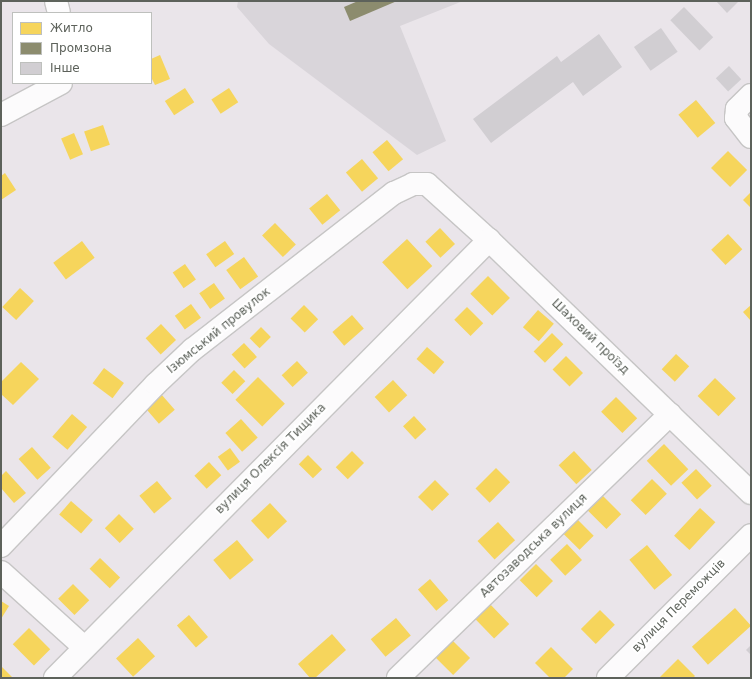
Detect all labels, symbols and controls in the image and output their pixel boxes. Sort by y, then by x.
legend [12,12,152,84]
text: Житло [50,21,93,35]
text: Промзона [50,41,112,55]
text: Інше [50,61,80,75]
street label: Ізюмський провулок [164,285,274,377]
street label: Шаховий проїзд [548,296,632,378]
street label: вулиця Олексія Тищика [213,401,329,517]
street label: Автозаводська вулиця [478,491,590,601]
street label: вулиця Переможців [629,556,729,656]

